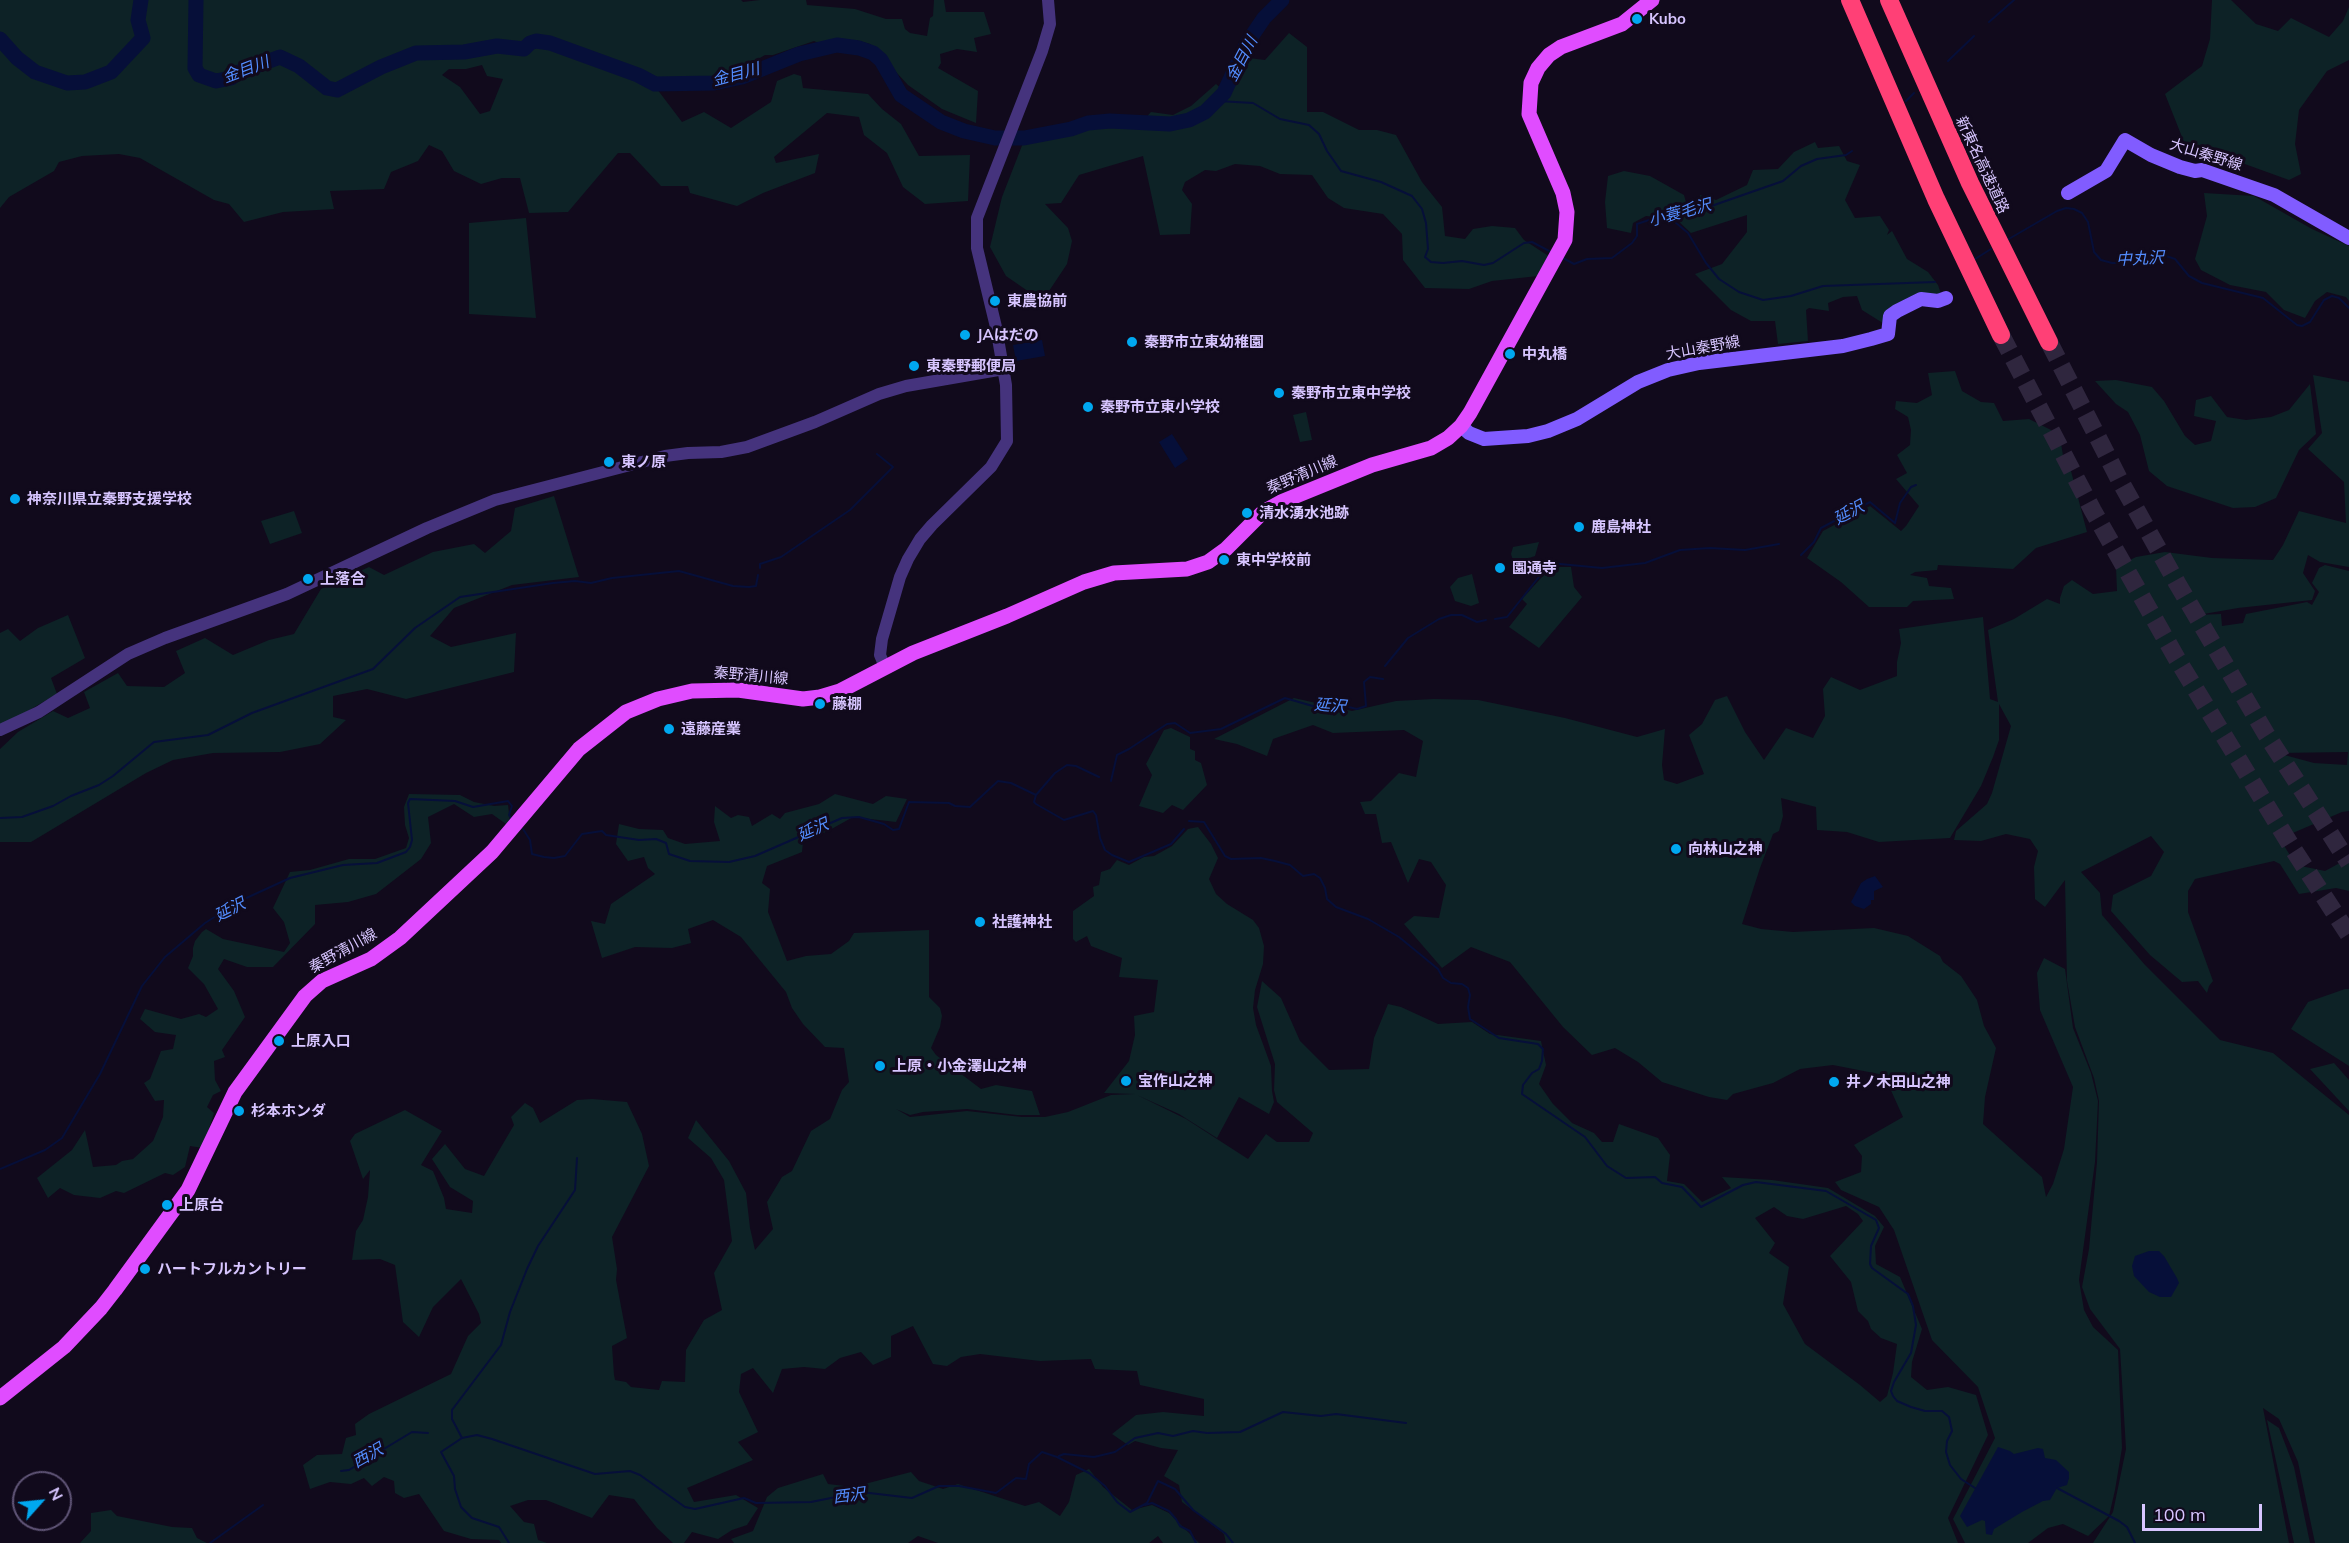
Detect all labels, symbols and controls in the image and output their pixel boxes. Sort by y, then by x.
place label: Kubo [1649,10,1686,28]
marker: Kubo [1630,12,1644,26]
water label: 金目川 [1222,33,1262,85]
water label: 金目川 [220,52,272,88]
water label: 金目川 [710,60,762,90]
street label: 新東名高速道路 [1952,114,2012,216]
street label: 大山秦野線 [2168,135,2244,175]
water label: 小蓑毛沢 [1647,195,1713,231]
water label: 中丸沢 [2116,248,2164,270]
place label: 東農協前 [1007,292,1067,310]
marker: 東農協前 [988,294,1002,308]
place label: JAはだの [977,326,1039,344]
marker: JAはだの [958,328,972,342]
place label: 秦野市立東幼稚園 [1144,333,1264,351]
street label: 大山秦野線 [1665,333,1741,363]
marker: 秦野市立東幼稚園 [1125,335,1139,349]
place label: 中丸橋 [1522,345,1567,363]
marker: 中丸橋 [1503,347,1517,361]
place label: 東秦野郵便局 [926,357,1016,375]
marker: 東秦野郵便局 [907,359,921,373]
place label: 秦野市立東中学校 [1291,384,1411,402]
marker: 秦野市立東中学校 [1272,386,1286,400]
place label: 秦野市立東小学校 [1100,398,1220,416]
marker: 秦野市立東小学校 [1081,400,1095,414]
street label: 秦野清川線 [1264,452,1340,498]
place label: 東ノ原 [621,453,666,471]
marker: 東ノ原 [602,455,616,469]
place label: 神奈川県立秦野支援学校 [27,490,192,508]
marker: 神奈川県立秦野支援学校 [8,492,22,506]
water label: 延沢 [1830,497,1868,529]
place label: 清水湧水池跡 [1259,504,1349,522]
marker: 清水湧水池跡 [1240,506,1254,520]
place label: 鹿島神社 [1591,518,1651,536]
marker: 鹿島神社 [1572,520,1586,534]
place label: 東中学校前 [1236,551,1311,569]
marker: 東中学校前 [1217,553,1231,567]
place label: 園通寺 [1512,559,1557,577]
marker: 園通寺 [1493,561,1507,575]
place label: 上落合 [320,570,365,588]
marker: 上落合 [301,572,315,586]
street label: 秦野清川線 [713,664,789,688]
place label: 藤棚 [832,695,862,713]
water label: 延沢 [1313,695,1347,717]
marker: 藤棚 [813,697,827,711]
place label: 遠藤産業 [681,720,741,738]
marker: 遠藤産業 [662,722,676,736]
water label: 延沢 [794,815,832,845]
place label: 向林山之神 [1688,840,1763,858]
marker: 向林山之神 [1669,842,1683,856]
water label: 延沢 [211,894,249,926]
place label: 社護神社 [992,913,1052,931]
marker: 社護神社 [973,915,987,929]
street label: 秦野清川線 [306,925,380,977]
place label: 上原入口 [291,1032,351,1050]
marker: 上原入口 [272,1034,286,1048]
place label: 上原・小金澤山之神 [892,1057,1027,1075]
marker: 上原・小金澤山之神 [873,1059,887,1073]
place label: 宝作山之神 [1138,1072,1213,1090]
place label: 井ノ木田山之神 [1846,1073,1951,1091]
marker: 宝作山之神 [1119,1074,1133,1088]
marker: 井ノ木田山之神 [1827,1075,1841,1089]
place label: 杉本ホンダ [251,1102,326,1120]
marker: 杉本ホンダ [232,1104,246,1118]
place label: 上原台 [179,1196,224,1214]
marker: 上原台 [160,1198,174,1212]
place label: ハートフルカントリー [157,1260,307,1278]
marker: ハートフルカントリー [138,1262,152,1276]
water label: 西沢 [349,1440,387,1472]
north arrow [12,1471,72,1531]
text: N [45,1484,68,1504]
water label: 西沢 [832,1485,866,1507]
scale bar [2145,1492,2265,1530]
text: 100 m [2153,1503,2206,1526]

